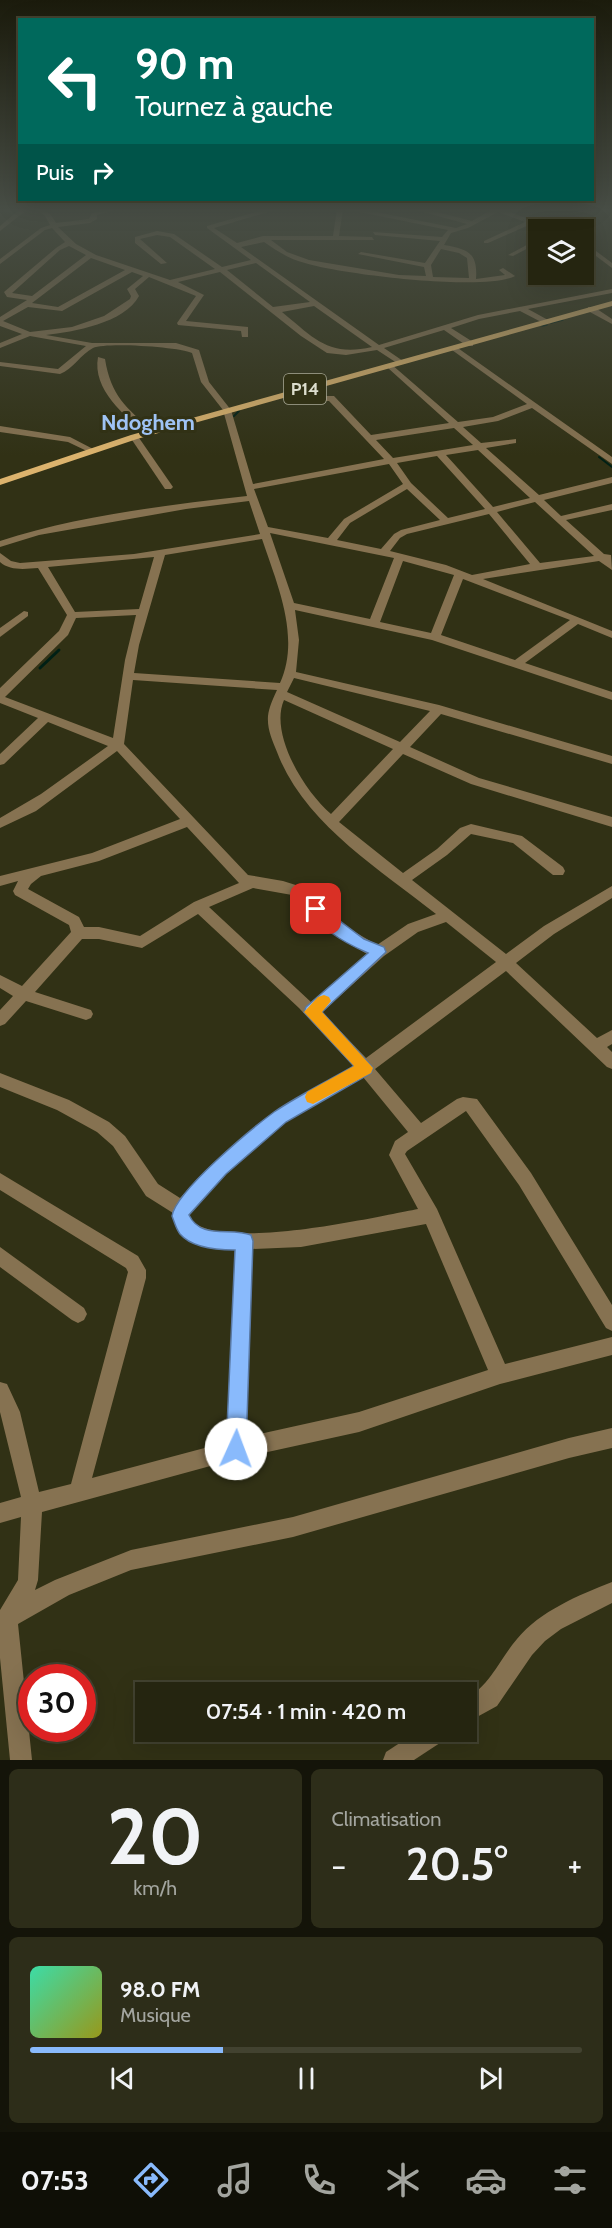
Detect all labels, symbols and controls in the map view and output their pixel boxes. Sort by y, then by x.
text: 90 m [135,38,234,90]
icon: left [36,42,114,120]
text: Tournez à gauche [135,90,333,123]
icon: right [86,156,119,189]
text: Puis [36,159,74,186]
map controls [528,219,594,285]
button: layers [528,219,594,285]
road number: P14 [284,374,326,404]
district label: Ndoghem [101,409,195,436]
pin [290,883,341,934]
icon: arrive [299,892,332,925]
position arrow [204,1417,268,1481]
speed limit sign: 30 [18,1664,96,1742]
text: 07:54 · 1 min · 420 m [206,1698,406,1725]
text: 20 [107,1789,203,1884]
text: Climatisation [332,1807,442,1831]
text: 20.5° [406,1837,508,1891]
text: − [332,1845,346,1885]
text: + [567,1845,582,1885]
text: km/h [133,1876,177,1900]
text: 98.0 FM [120,1976,200,2003]
text: Musique [120,2003,191,2027]
icon: previous [106,2062,139,2095]
icon: pause [290,2062,323,2095]
icon: next [474,2062,507,2095]
icon: directions [130,2159,172,2201]
icon: music [214,2159,256,2201]
icon: phone [298,2159,340,2201]
icon: climate [382,2159,424,2201]
icon: car [465,2159,507,2201]
icon: filters [549,2159,591,2201]
text: 07:53 [21,2164,89,2197]

